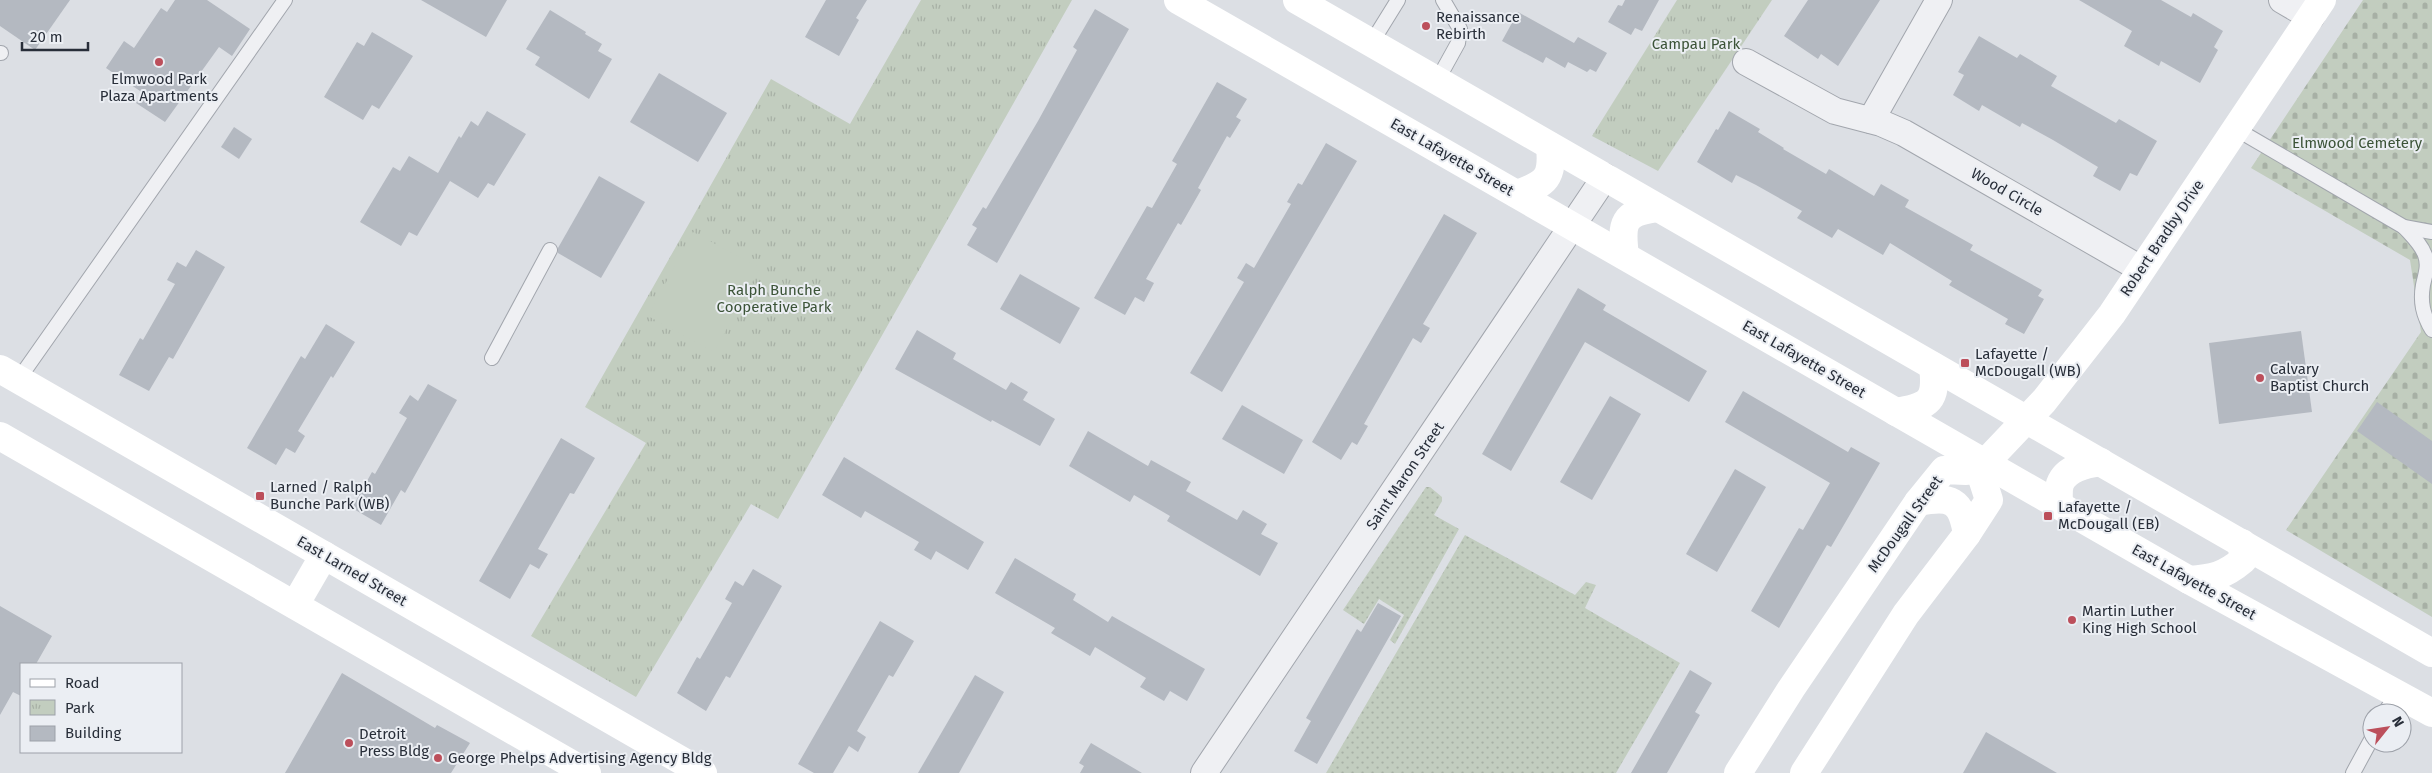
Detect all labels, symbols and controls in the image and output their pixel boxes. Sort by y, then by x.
place label: Renaissance Rebirth [1436,8,1520,43]
scale bar [22,20,89,52]
marker: Renaissance Rebirth [1420,20,1432,32]
text: 20 m [30,28,63,46]
park label: Campau Park [1652,35,1741,53]
marker: Elmwood Park Plaza Apartments [153,56,165,68]
place label: Elmwood Park Plaza Apartments [100,70,218,105]
street label: East Lafayette Street [1387,114,1517,200]
park label: Elmwood Cemetery [2292,134,2423,152]
street label: Wood Circle [1968,164,2046,220]
street label: Robert Bradby Drive [2116,176,2208,300]
park label: Ralph Bunche Cooperative Park [717,281,832,316]
street label: East Lafayette Street [1739,316,1869,402]
place label: Lafayette / McDougall (WB) [1975,345,2081,380]
marker: Lafayette / McDougall (WB) [1959,357,1971,369]
place label: Calvary Baptist Church [2270,360,2369,395]
marker: Calvary Baptist Church [2254,372,2266,384]
street label: Saint Maron Street [1362,418,1448,533]
street label: McDougall Street [1864,472,1946,576]
place label: Larned / Ralph Bunche Park (WB) [270,478,390,513]
marker: Larned / Ralph Bunche Park (WB) [254,490,266,502]
place label: Lafayette / McDougall (EB) [2058,498,2159,533]
marker: Lafayette / McDougall (EB) [2042,510,2054,522]
street label: East Larned Street [294,532,411,610]
street label: East Lafayette Street [2129,540,2260,624]
place label: Martin Luther King High School [2082,602,2197,637]
marker: Martin Luther King High School [2066,614,2078,626]
legend [20,663,182,753]
text: Road [65,674,100,692]
text: Park [65,699,95,717]
north arrow [2362,703,2412,753]
text: N [2388,713,2408,730]
text: Building [65,724,121,742]
place label: Detroit Press Bldg [359,725,429,760]
marker: Detroit Press Bldg [343,737,355,749]
place label: George Phelps Advertising Agency Bldg [448,749,712,767]
marker: George Phelps Advertising Agency Bldg [432,752,444,764]

